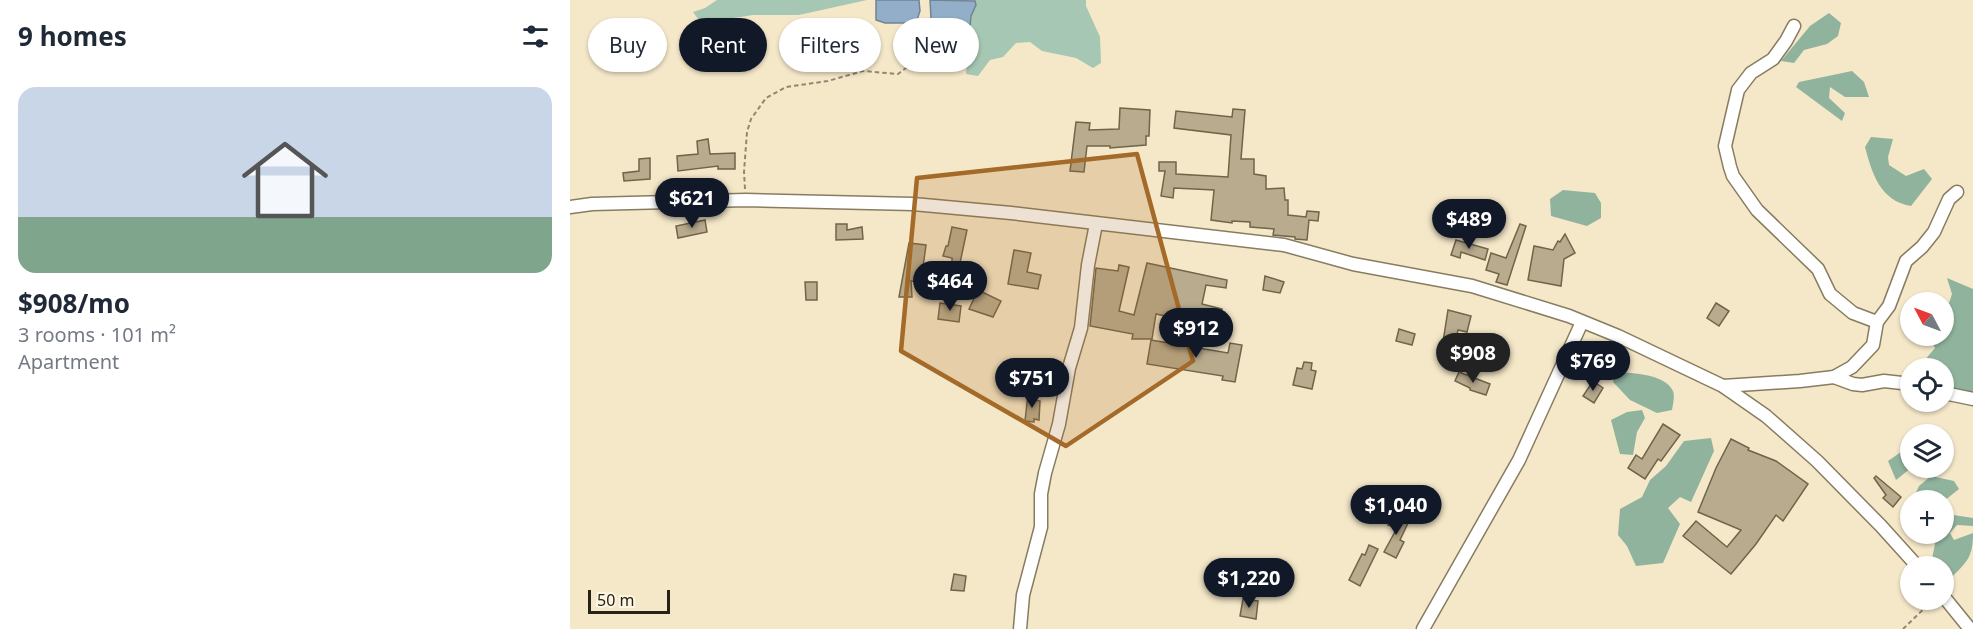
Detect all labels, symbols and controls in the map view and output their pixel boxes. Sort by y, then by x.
text: 9 homes [18,18,127,54]
chip: Buy [588,18,667,72]
chip: Rent [679,18,767,72]
chip: Filters [779,18,881,72]
chip: New [893,18,979,72]
icon: filters [519,20,552,53]
icon: home [231,126,339,234]
pin: $621 [656,178,728,229]
text: $621 [669,184,715,211]
pin: $489 [1433,199,1505,250]
text: $489 [1446,205,1492,232]
pin: $464 [914,261,986,312]
text: $464 [927,267,973,294]
text: $908/mo [18,285,130,321]
north arrow [1900,292,1954,346]
map controls [1900,292,1954,610]
pin: $912 [1160,308,1232,359]
text: $912 [1173,314,1219,341]
text: 3 rooms · 101 m² [18,321,176,348]
pin: $908 [1437,333,1509,384]
text: $908 [1450,339,1496,366]
pin: $769 [1557,341,1629,392]
text: $769 [1570,347,1616,374]
text: Apartment [18,348,119,375]
pin: $751 [996,358,1068,409]
button: locate [1900,358,1954,412]
text: $751 [1009,364,1055,391]
button: layers [1900,424,1954,478]
pin: $1,040 [1347,485,1445,536]
button: + [1900,490,1954,544]
text: $1,040 [1365,491,1427,518]
button: − [1900,556,1954,610]
pin: $1,220 [1200,558,1298,609]
text: $1,220 [1218,564,1280,591]
scale bar [588,587,670,614]
text: 50 m [597,589,634,611]

